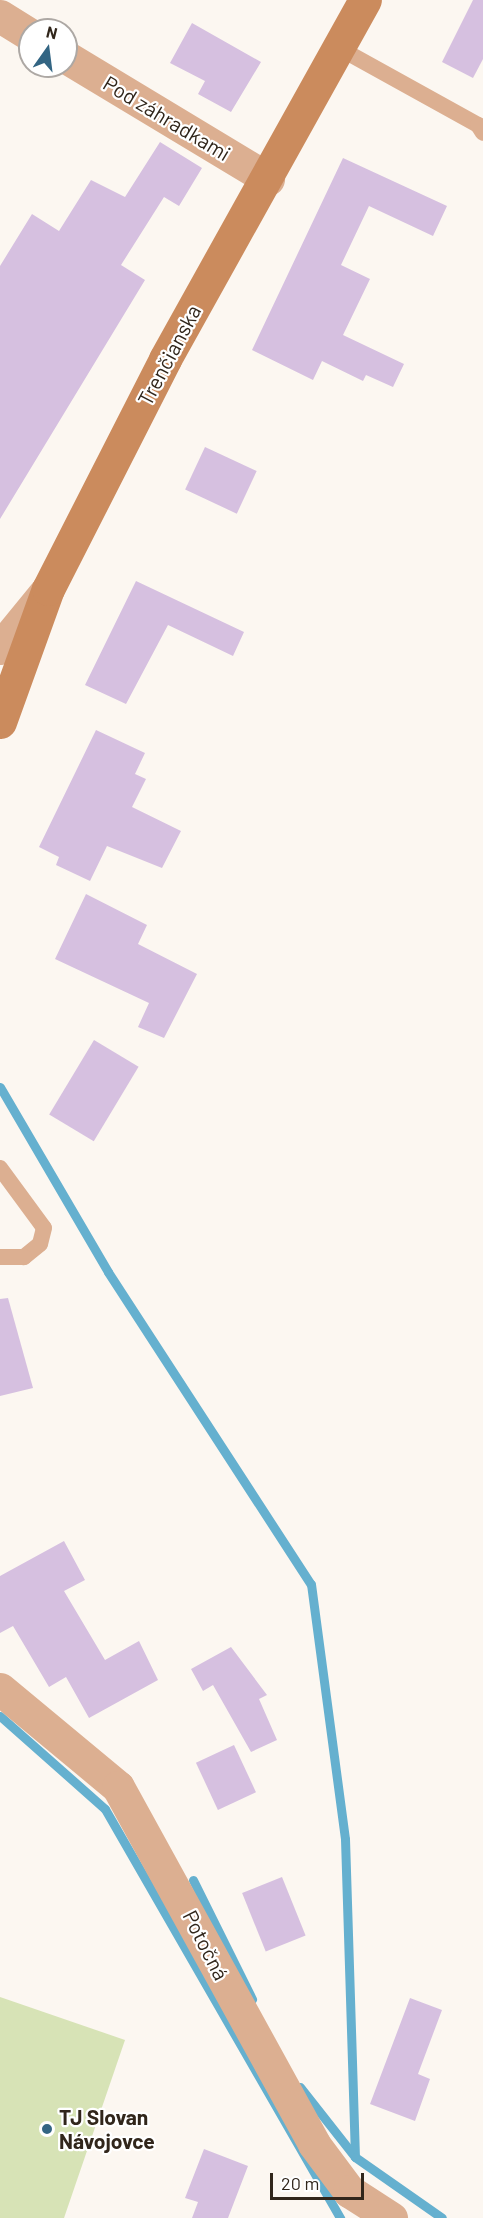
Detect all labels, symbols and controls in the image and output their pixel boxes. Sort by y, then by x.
north arrow [18,18,78,78]
text: N [45,21,59,42]
street label: Pod záhradkami [99,70,235,166]
street label: Trenčianska [132,300,206,410]
street label: Potočná [178,1906,234,1984]
place label: TJ Slovan Návojovce [59,2104,155,2154]
marker: TJ Slovan Návojovce [40,2122,54,2136]
scale bar [273,2161,368,2199]
text: 20 m [281,2172,319,2194]

